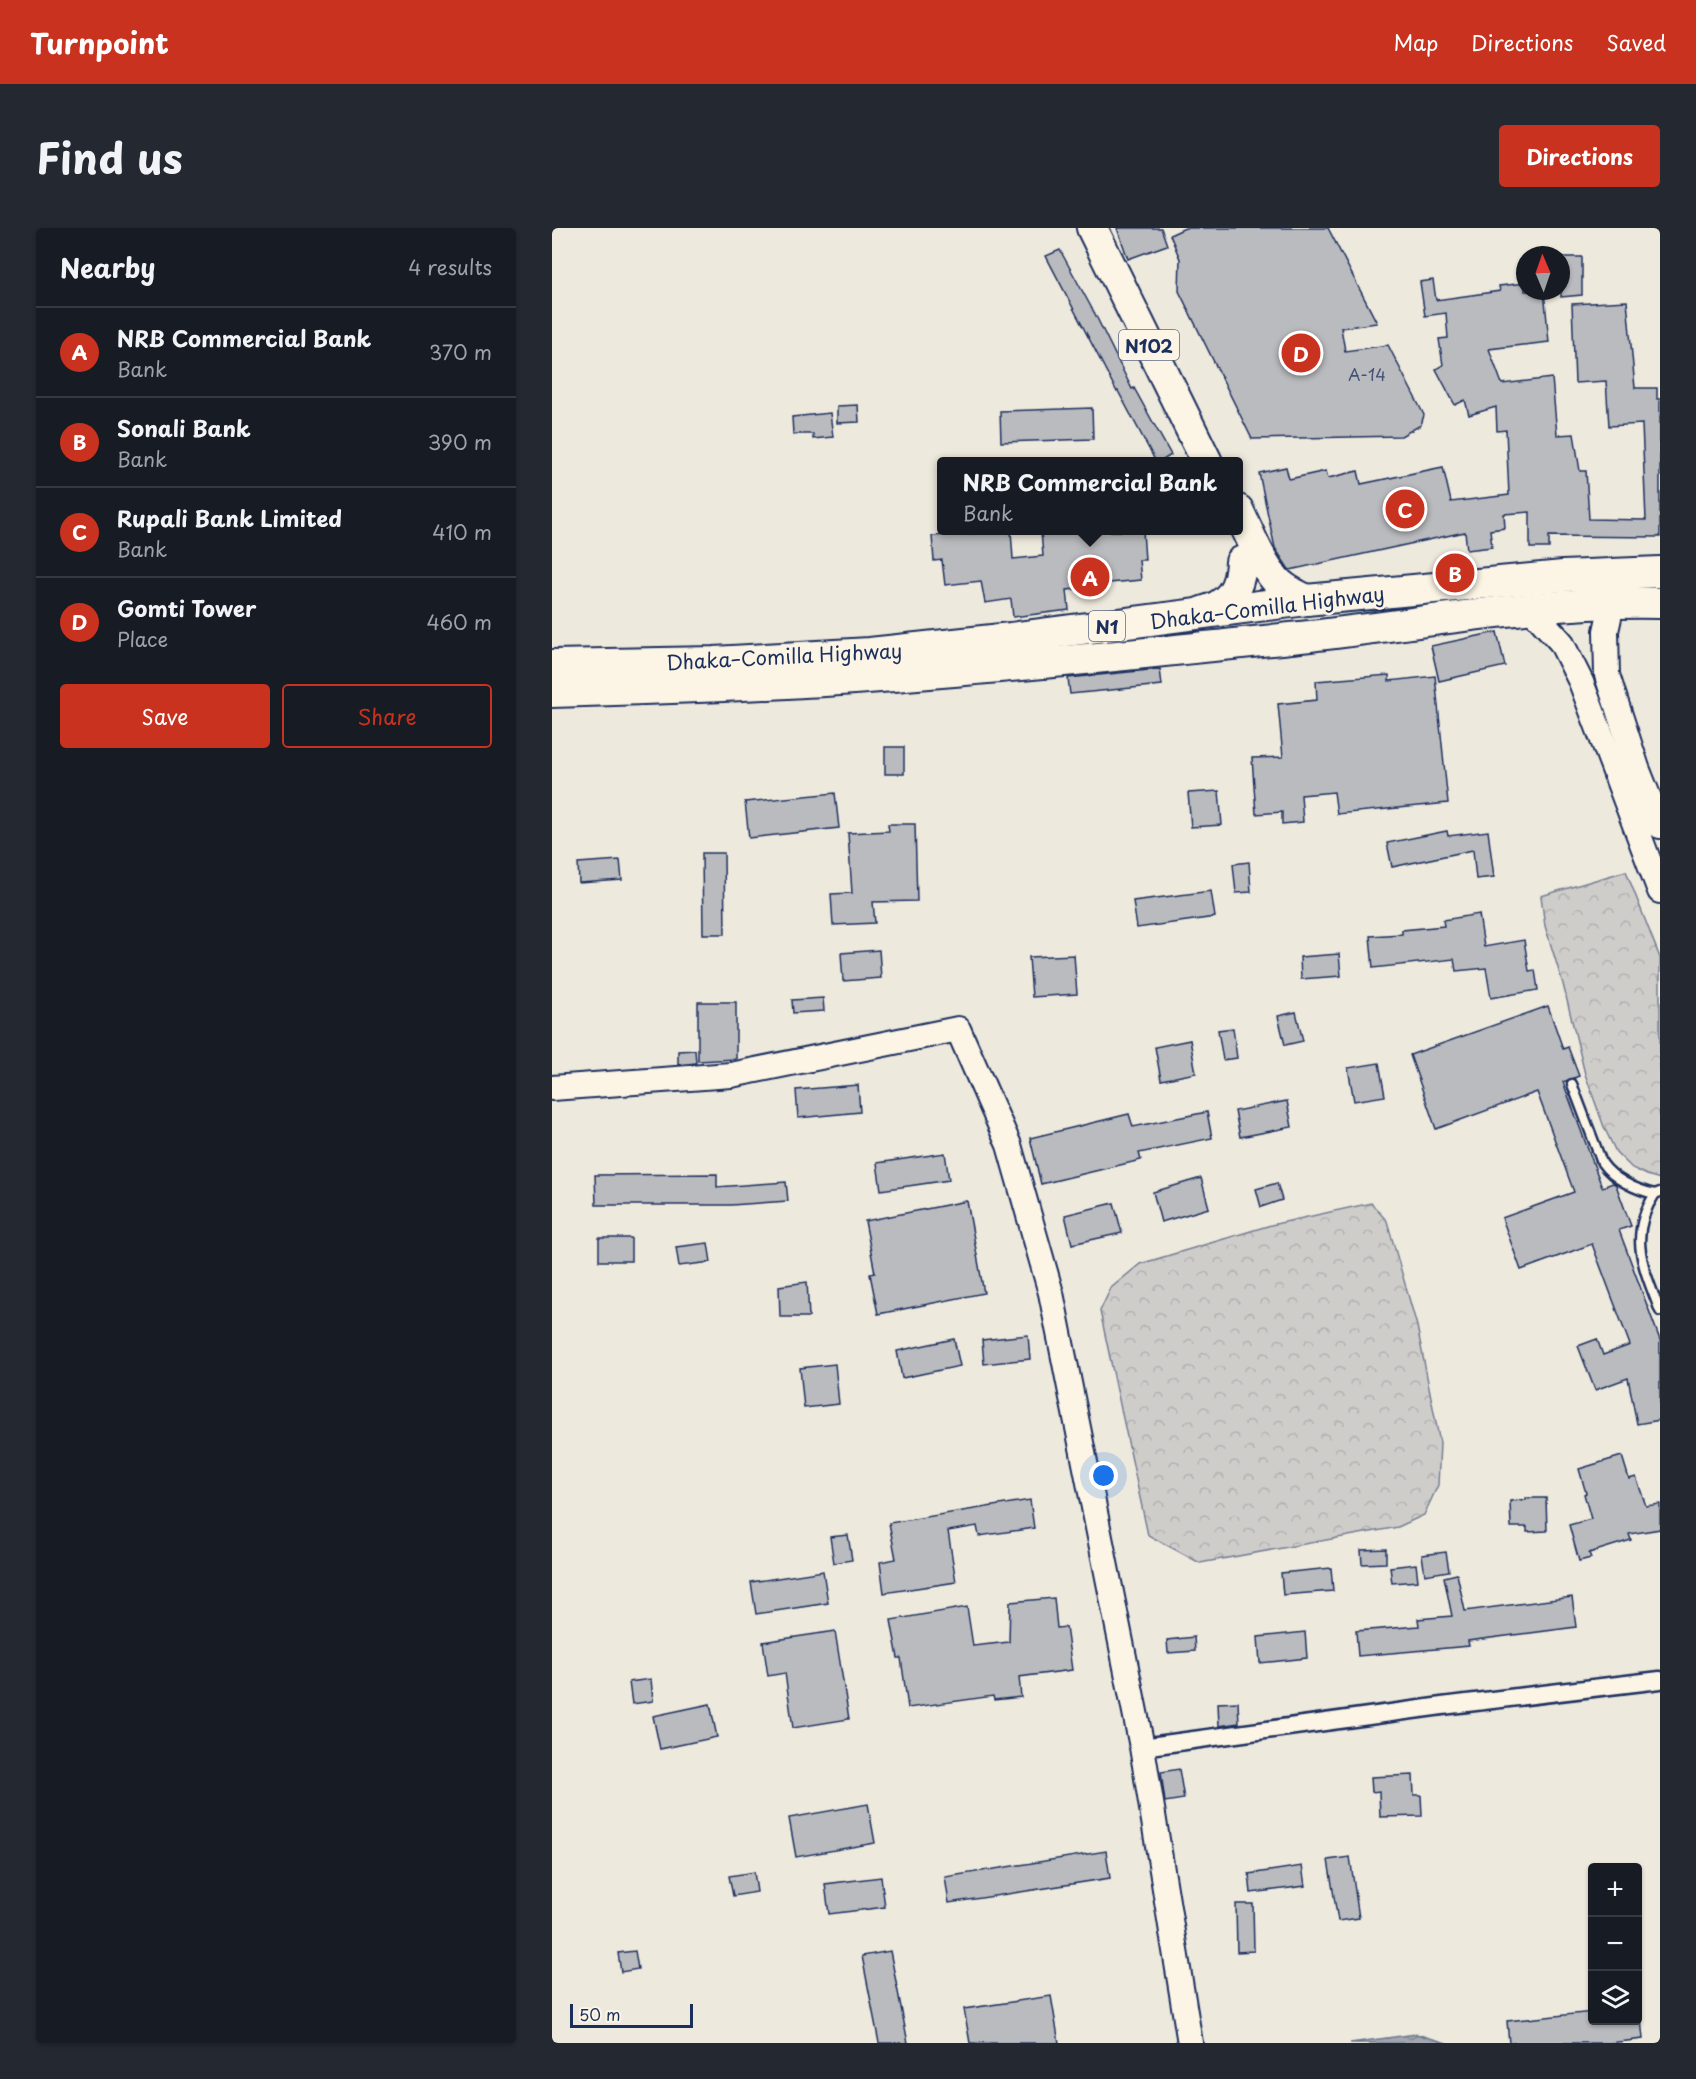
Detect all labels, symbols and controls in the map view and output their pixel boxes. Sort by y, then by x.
text: Turnpoint [30,21,169,64]
text: Map [1393,26,1438,58]
text: Directions [1471,26,1573,58]
text: Saved [1606,26,1666,58]
text: Find us [36,125,183,188]
button: Directions [1499,125,1660,187]
north arrow [1516,246,1570,300]
text: Nearby [60,248,155,287]
text: 4 results [408,252,492,282]
text: NRB Commercial Bank [117,321,371,354]
road number: N102 [1119,330,1179,360]
pin: D [1282,330,1320,376]
text: A [72,337,87,367]
text: 370 m [429,337,492,367]
text: Bank [117,354,167,384]
house number: A-14 [1348,362,1386,386]
text: Sonali Bank [117,411,251,444]
text: B [73,427,86,457]
text: 390 m [428,427,492,457]
text: Bank [117,444,167,474]
popup [937,457,1243,535]
text: NRB Commercial Bank [963,465,1217,498]
pin: C [1386,486,1424,532]
text: Bank [963,498,1013,528]
text: Rupali Bank Limited [117,501,342,534]
text: C [72,517,87,547]
text: 410 m [432,517,492,547]
text: Bank [117,534,167,564]
pin: B [1436,550,1474,596]
pin: A [1070,554,1110,600]
street label: Dhaka–Comilla Highway [1148,578,1386,636]
text: Gomti Tower [117,591,256,624]
text: D [72,607,87,637]
text: 460 m [426,607,492,637]
road number: N1 [1089,611,1125,641]
text: Place [117,624,168,654]
street label: Dhaka–Comilla Highway [665,635,903,677]
button: Save [60,684,270,748]
button: Share [282,684,492,748]
your location [1089,1461,1118,1490]
map controls [1588,1863,1642,2025]
button: + [1588,1863,1642,1917]
button: − [1588,1917,1642,1971]
button: layers [1588,1971,1642,2025]
scale bar [570,2001,693,2028]
text: 50 m [579,2002,620,2026]

